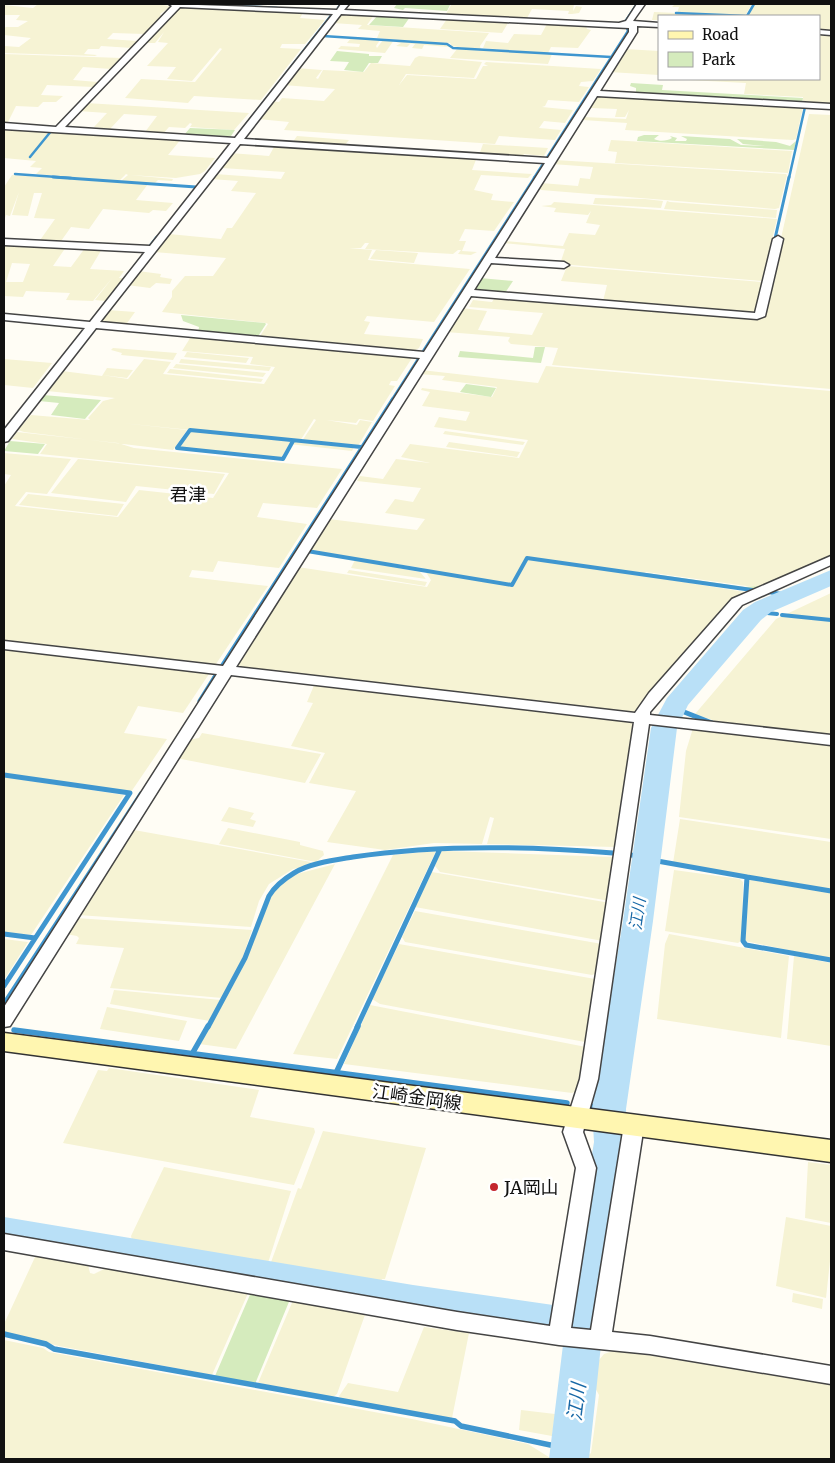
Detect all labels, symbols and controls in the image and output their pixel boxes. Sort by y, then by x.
legend [658,15,820,80]
text: Road [702,25,738,44]
text: Park [702,50,736,69]
district label: 君津 [170,483,206,506]
water label: 江川 [625,895,649,931]
street label: 江崎金岡線 [371,1079,463,1115]
place label: JA岡山 [503,1176,559,1199]
marker: JA岡山 [488,1181,500,1193]
water label: 江川 [562,1380,590,1422]

